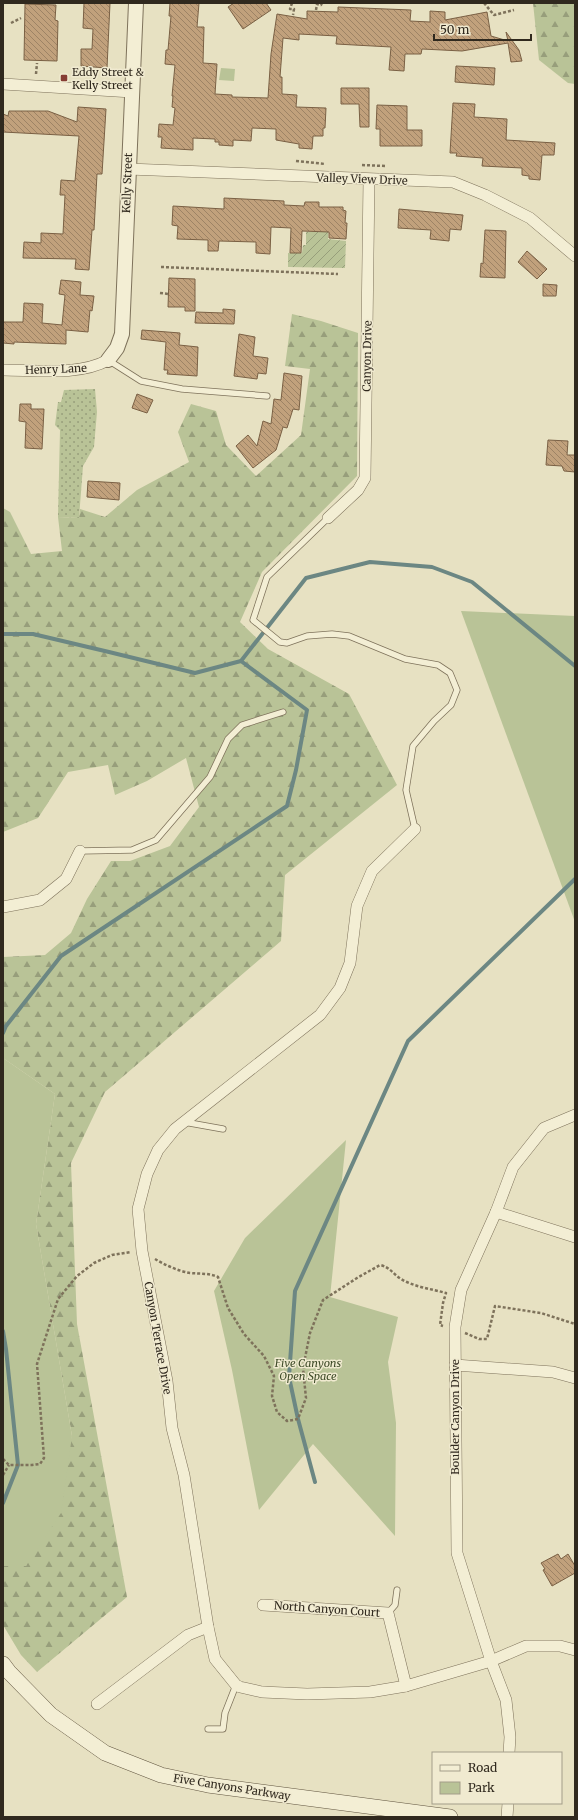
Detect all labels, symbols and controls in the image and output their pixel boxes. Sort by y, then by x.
scale bar [434,16,531,42]
text: 50 m [440,22,469,37]
place label: Eddy Street & Kelly Street [72,65,144,92]
marker: Eddy Street & Kelly Street [59,73,69,83]
street label: Kelly Street [119,152,135,213]
street label: Valley View Drive [315,170,408,188]
street label: Canyon Drive [359,320,375,392]
street label: Henry Lane [25,361,87,377]
street label: Canyon Terrace Drive [141,1281,175,1396]
park label: Five Canyons Open Space [274,1356,342,1383]
street label: Boulder Canyon Drive [448,1359,462,1475]
street label: North Canyon Court [274,1598,381,1620]
legend [432,1752,562,1804]
text: Road [468,1760,497,1775]
street label: Five Canyons Parkway [172,1771,292,1803]
text: Park [468,1780,495,1795]

